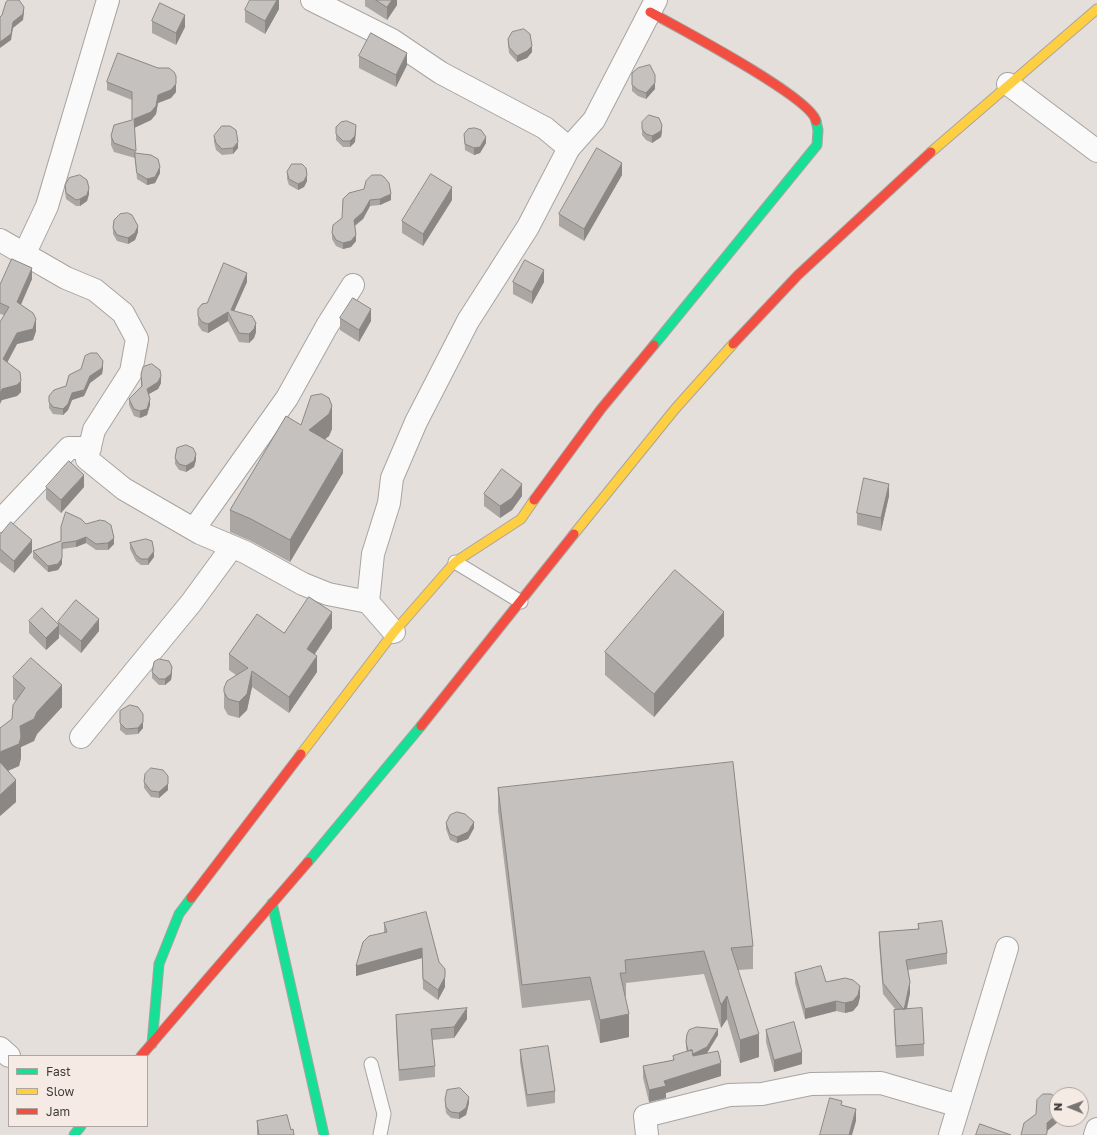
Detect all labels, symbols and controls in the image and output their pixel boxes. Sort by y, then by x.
legend [8,1055,148,1127]
text: Fast [46,1064,71,1079]
text: Slow [46,1084,74,1099]
north arrow [1049,1087,1089,1127]
text: N [1051,1102,1064,1111]
text: Jam [46,1104,70,1119]

